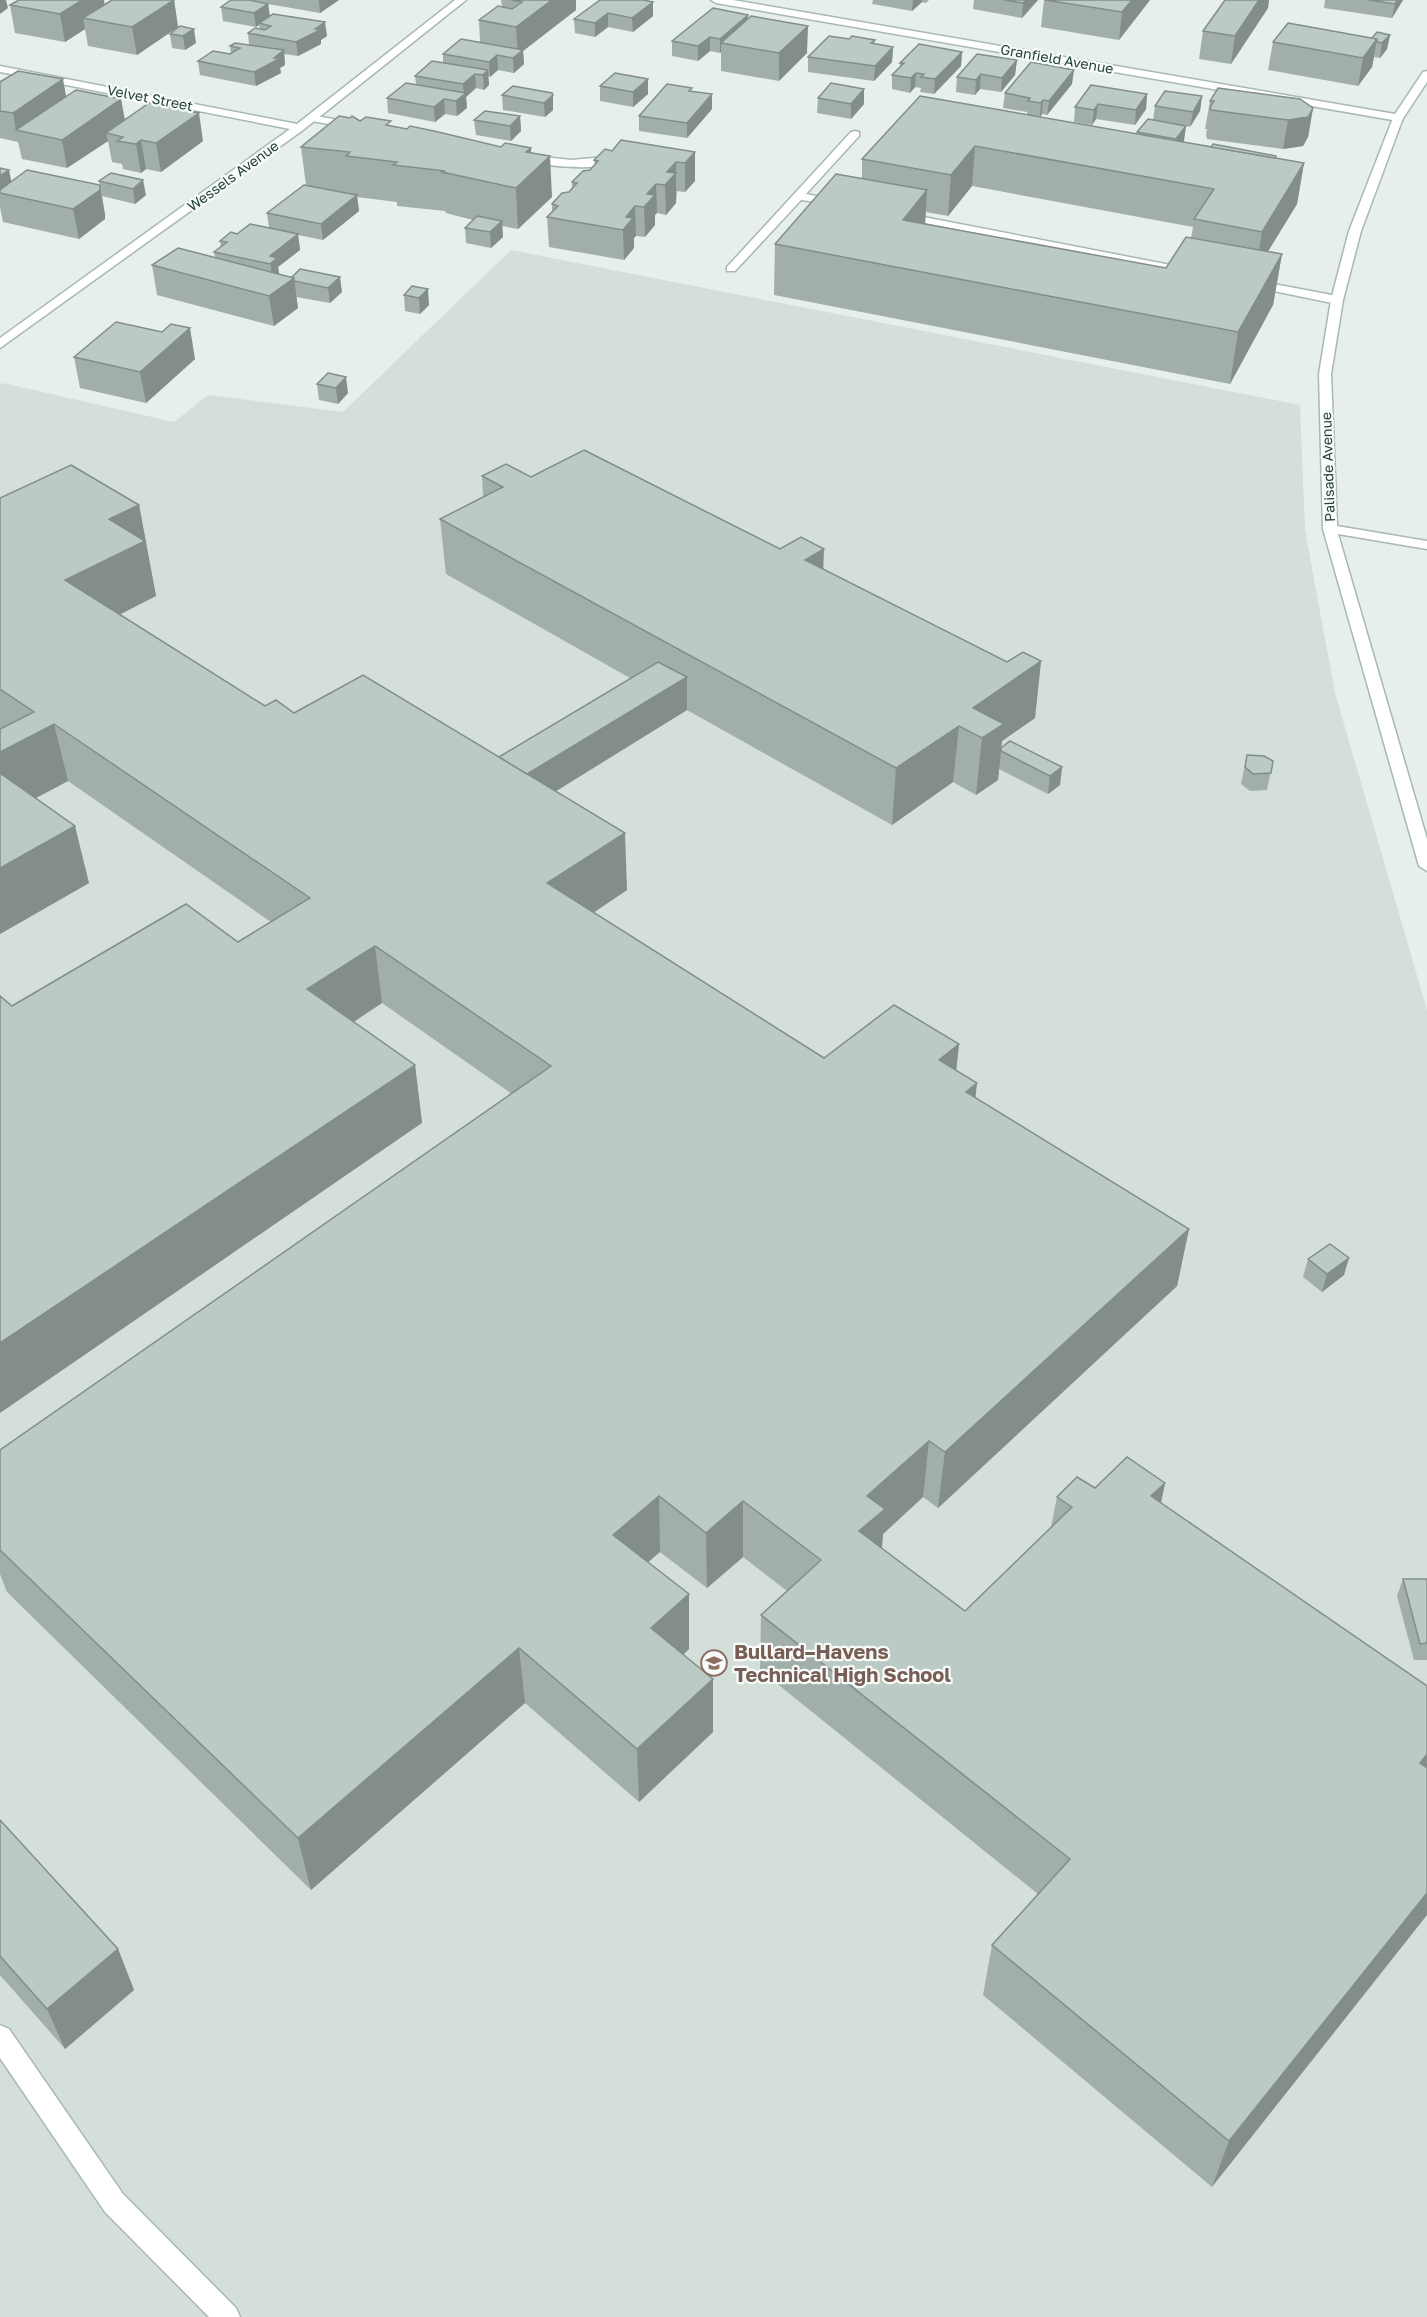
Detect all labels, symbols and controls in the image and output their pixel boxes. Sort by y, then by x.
street label: Granfield Avenue [999,40,1115,77]
street label: Velvet Street [106,81,194,114]
street label: Wessels Avenue [184,137,282,214]
street label: Palisade Avenue [1317,412,1338,522]
place label: Bullard–Havens Technical High School [734,1639,951,1686]
school or university icon: Bullard–Havens Technical High School [699,1648,729,1678]

